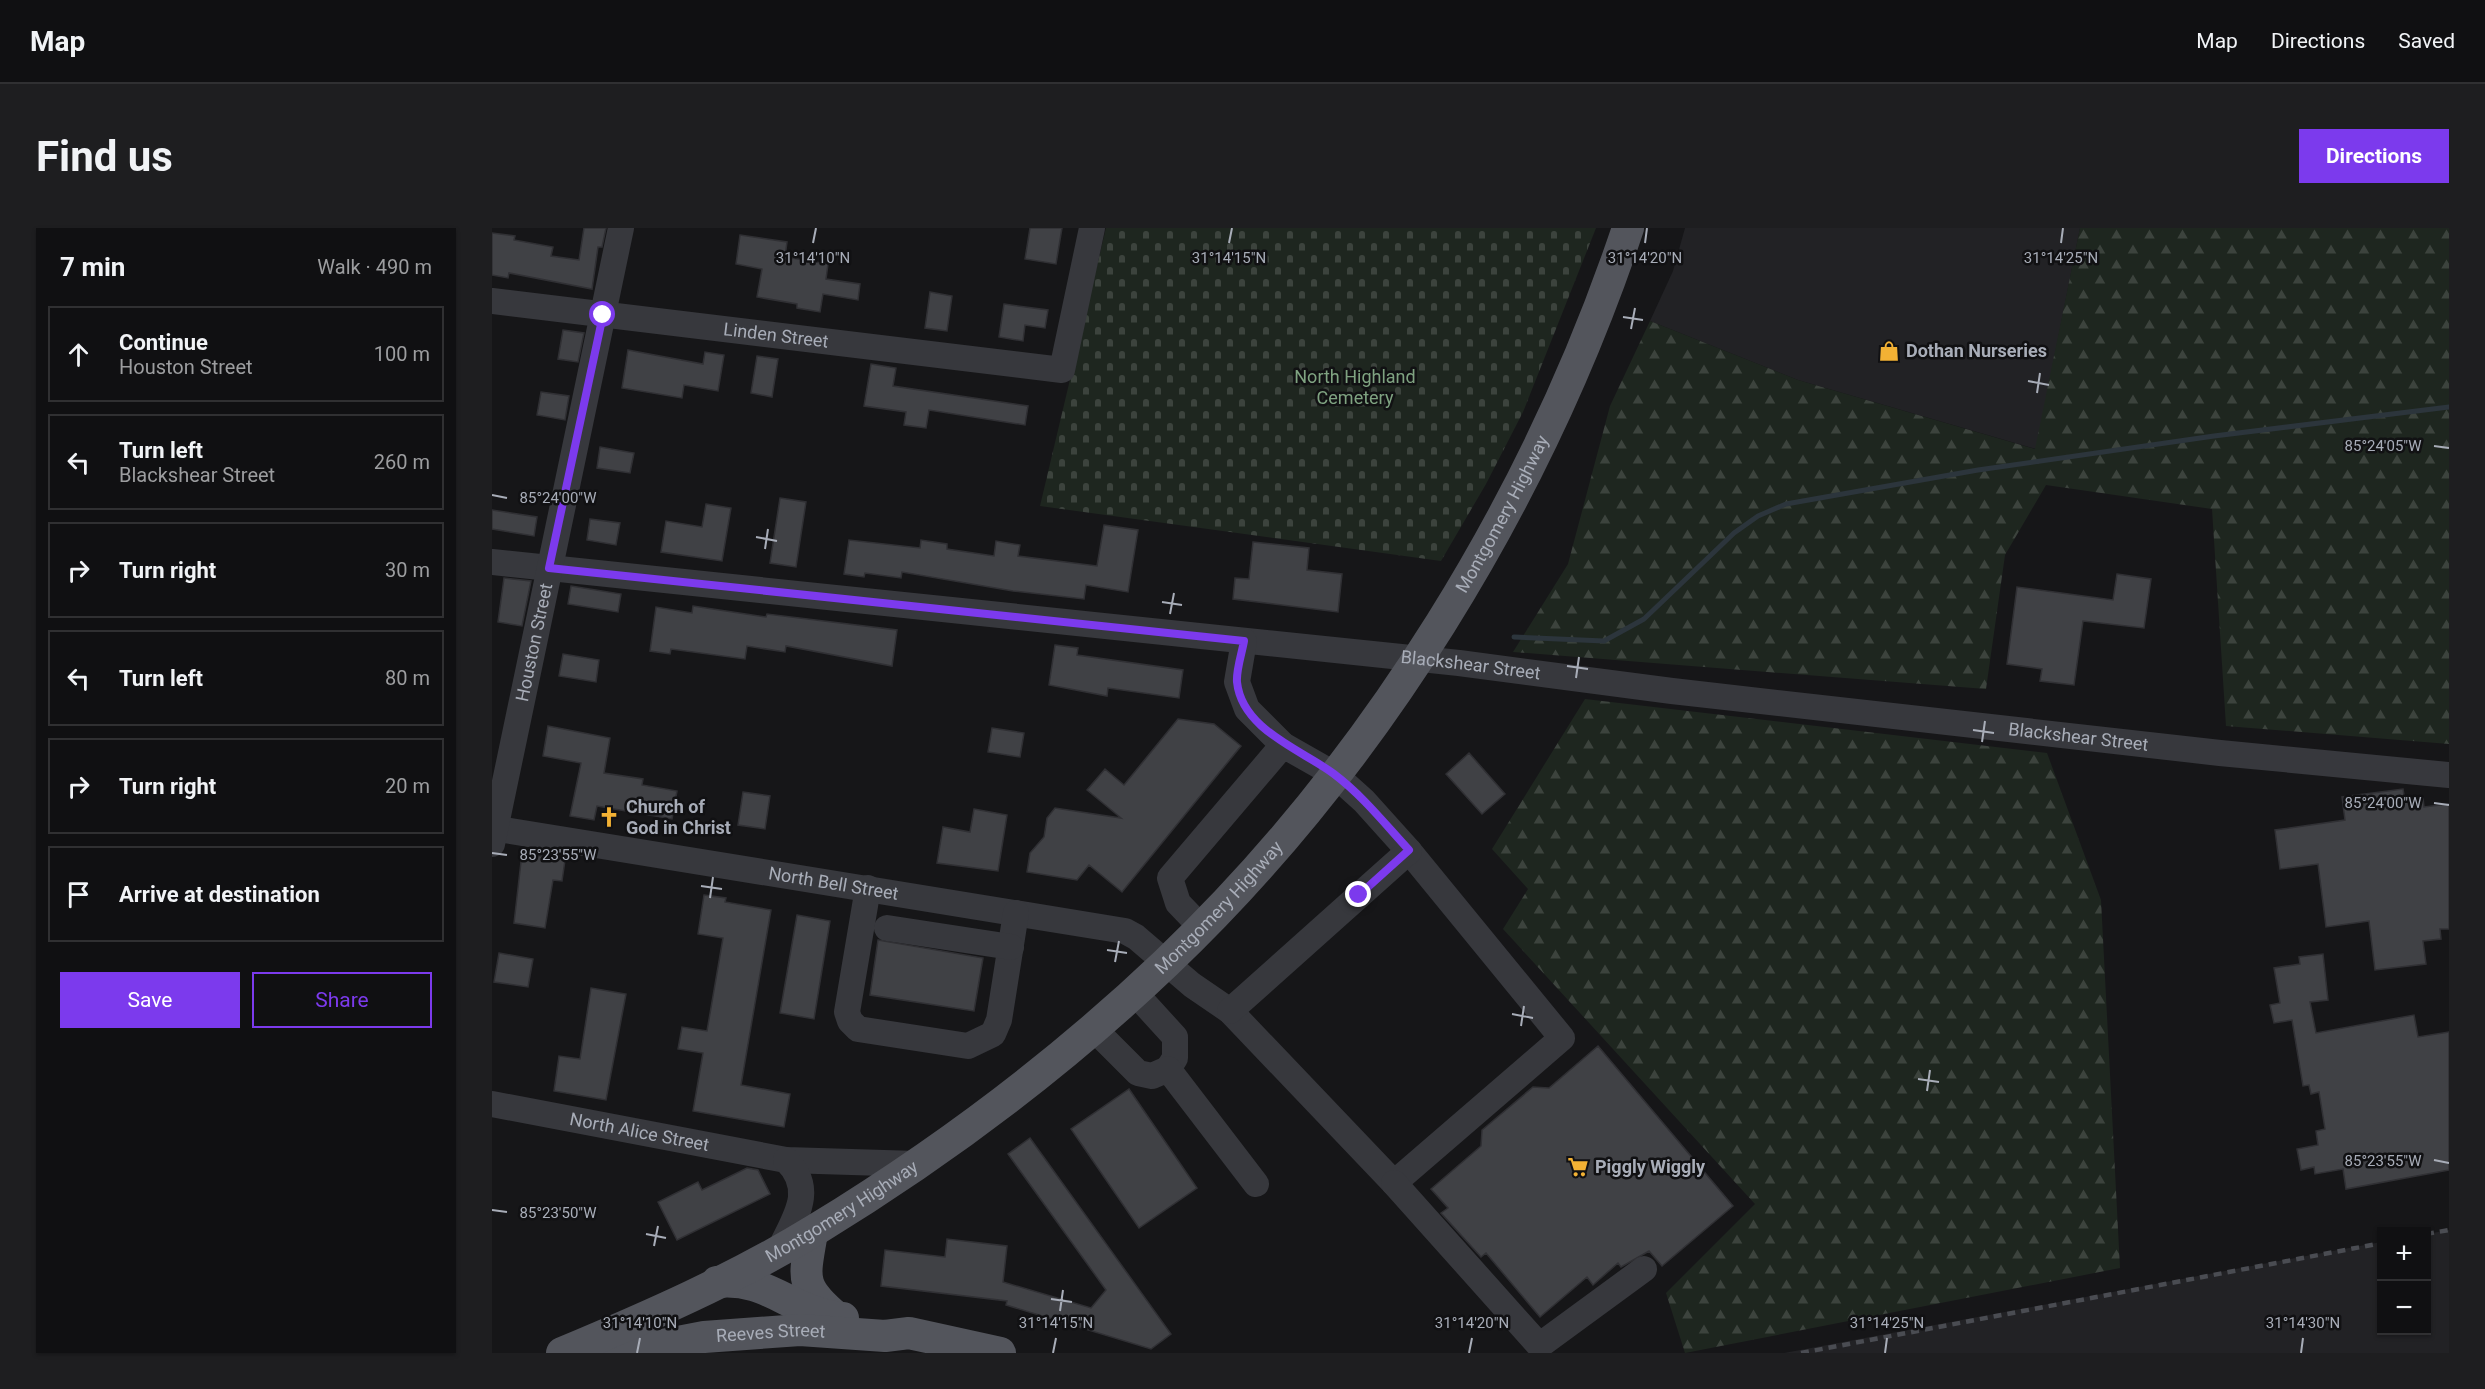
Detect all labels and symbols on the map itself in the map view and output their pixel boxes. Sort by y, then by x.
text: 31°14'10"N [776,249,850,267]
text: 31°14'15"N [1192,249,1266,267]
text: 31°14'20"N [1608,249,1682,267]
text: 31°14'25"N [2024,249,2098,267]
route start [589,301,615,327]
street label: Linden Street [722,318,830,352]
shop icon: Dothan Nurseries [1877,339,1901,363]
place label: Dothan Nurseries [1906,340,2047,361]
park label: North Highland Cemetery [1294,366,1416,408]
street label: Montgomery Highway [1451,431,1553,596]
text: 85°24'05"W [2345,437,2421,455]
text: 85°24'00"W [520,489,596,507]
street label: Houston Street [511,581,556,703]
street label: Blackshear Street [1400,646,1542,684]
street label: Blackshear Street [2007,718,2150,755]
text: 85°24'00"W [2345,794,2421,812]
place label: Church of God in Christ [626,796,731,838]
church icon: Church of God in Christ [597,805,621,829]
street label: Montgomery Highway [1150,836,1287,978]
text: 85°23'55"W [520,846,596,864]
street label: North Bell Street [767,862,900,904]
route end [1345,881,1371,907]
street label: North Alice Street [568,1108,711,1155]
text: 85°23'55"W [2345,1152,2421,1170]
street label: Montgomery Highway [762,1155,922,1267]
supermarket icon: Piggly Wiggly [1566,1155,1590,1179]
place label: Piggly Wiggly [1595,1156,1706,1177]
text: 85°23'50"W [520,1204,596,1222]
text: 31°14'10"N [603,1314,677,1332]
text: 31°14'15"N [1019,1314,1093,1332]
text: 31°14'20"N [1435,1314,1509,1332]
text: 31°14'25"N [1850,1314,1924,1332]
text: 31°14'30"N [2266,1314,2340,1332]
street label: Reeves Street [715,1319,826,1346]

